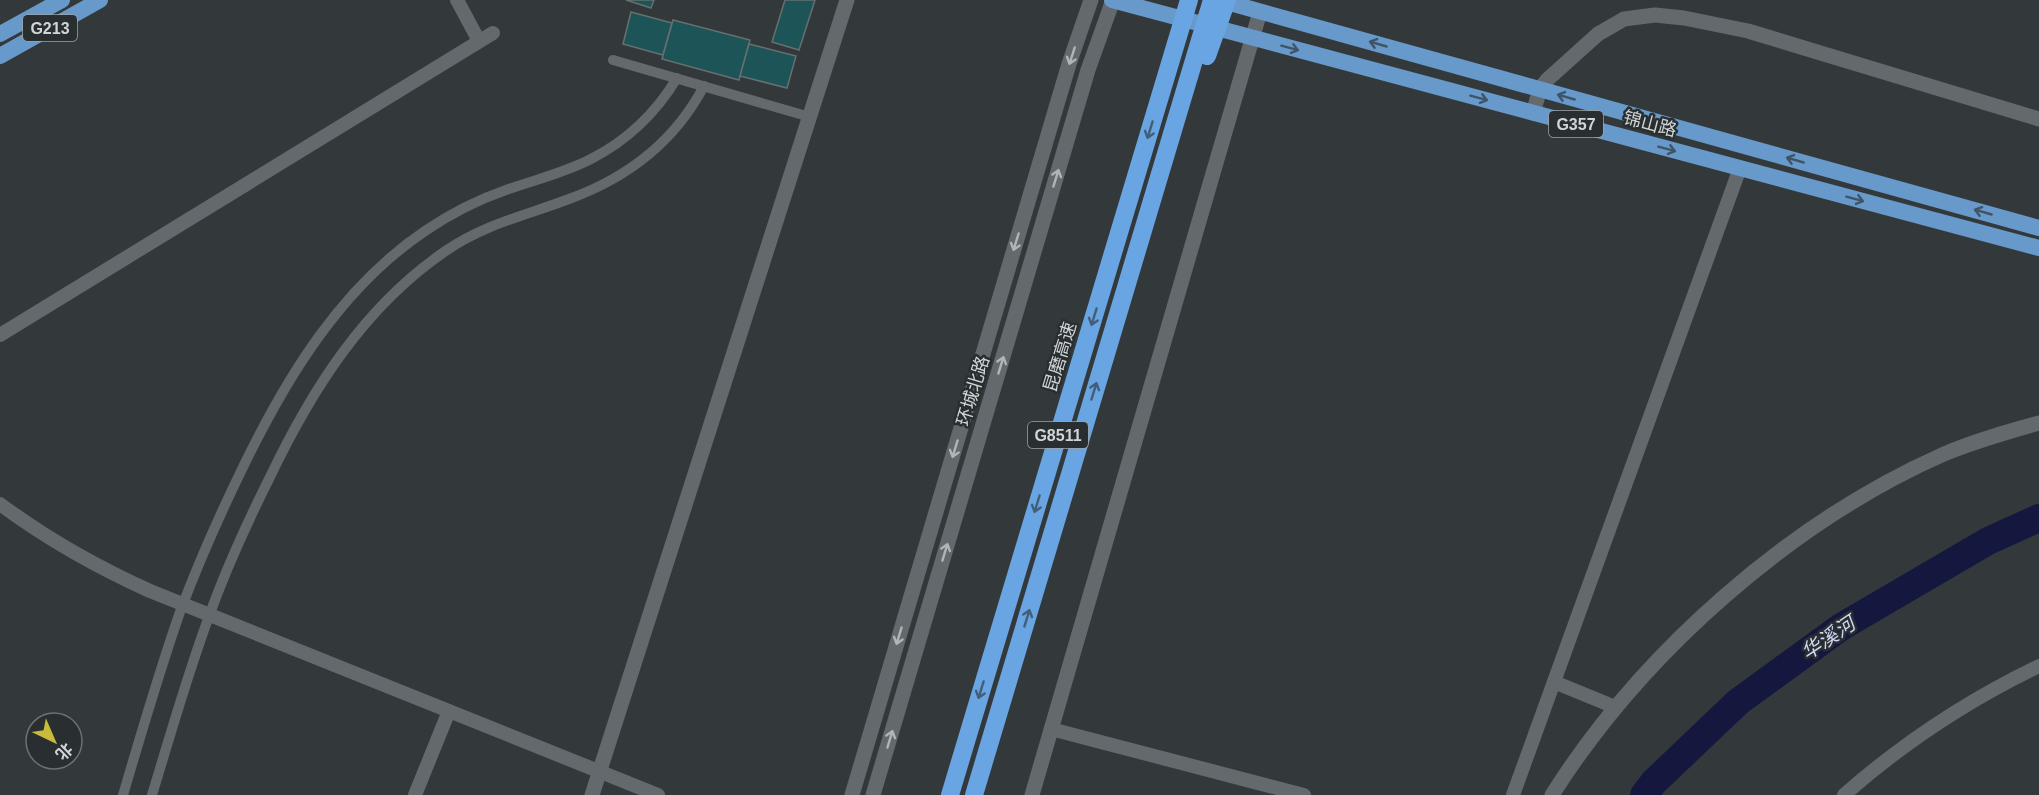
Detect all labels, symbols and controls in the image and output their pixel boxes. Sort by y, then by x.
road number: G213 [23,15,77,41]
one-way arrow [1369,38,1388,50]
one-way arrow [1280,42,1299,54]
one-way arrow [1066,46,1077,65]
one-way arrow [1557,90,1576,102]
one-way arrow [1469,93,1488,105]
street label: 锦山路 [1621,107,1679,141]
road number: G357 [1549,111,1603,137]
one-way arrow [1144,120,1155,139]
one-way arrow [1657,143,1676,155]
one-way arrow [1786,154,1805,165]
one-way arrow [1051,169,1062,188]
one-way arrow [1846,194,1865,205]
one-way arrow [1974,206,1993,217]
one-way arrow [1010,232,1021,251]
one-way arrow [1087,307,1098,326]
street label: 昆磨高速 [1040,320,1080,394]
street label: 环城北路 [953,354,993,428]
one-way arrow [996,356,1007,375]
one-way arrow [1089,382,1100,401]
road number: G8511 [1028,422,1088,448]
one-way arrow [949,440,960,459]
one-way arrow [1031,494,1042,513]
one-way arrow [940,543,951,562]
one-way arrow [1022,609,1033,628]
water label: 华溪河 [1797,610,1862,664]
one-way arrow [893,626,904,645]
one-way arrow [975,681,986,700]
north arrow [24,711,84,771]
one-way arrow [885,730,896,749]
text: 北 [52,740,76,763]

